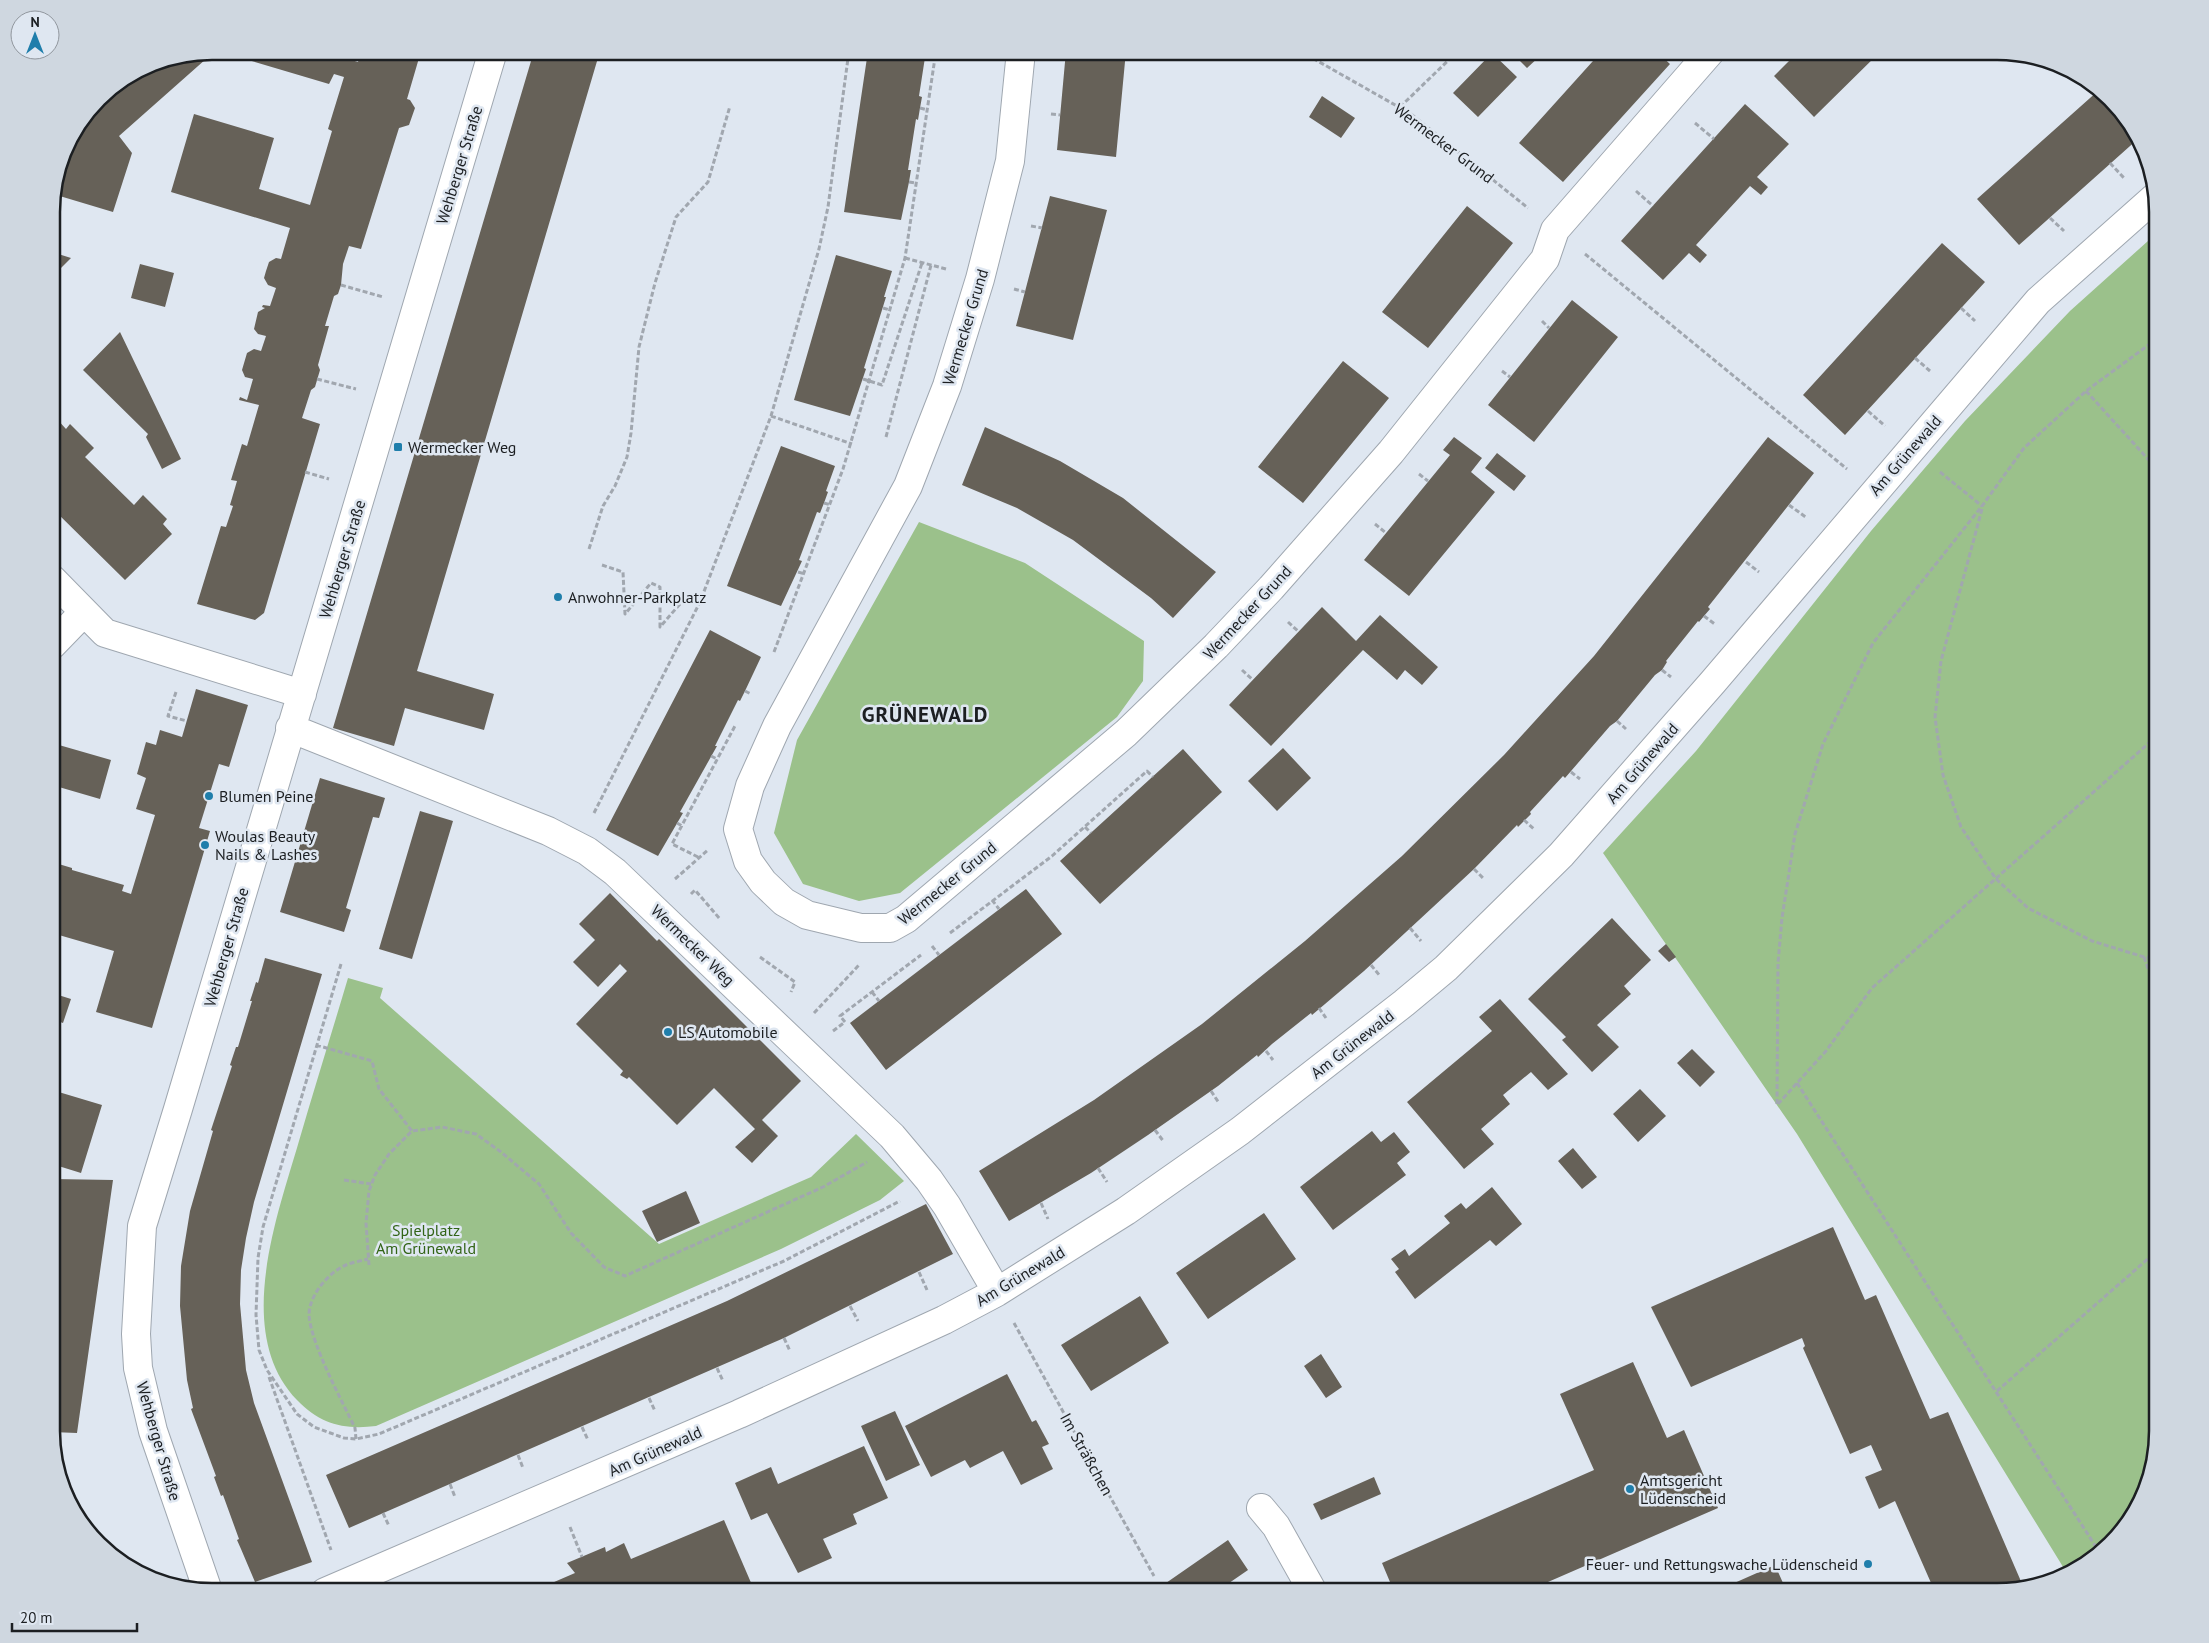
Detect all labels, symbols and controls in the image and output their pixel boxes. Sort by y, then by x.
north arrow [10,10,60,60]
text: N [30,13,40,31]
street label: Wermecker Grund [1390,99,1498,187]
street label: Wehberger Straße [431,103,487,227]
street label: Wermecker Grund [938,266,992,388]
street label: Am Grünewald [1865,411,1945,499]
place label: Wermecker Weg [408,437,516,457]
marker: Wermecker Weg [392,441,404,453]
street label: Wehberger Straße [314,497,370,621]
street label: Wermecker Grund [1198,561,1296,663]
place label: Anwohner-Parkplatz [568,587,706,607]
marker: Anwohner-Parkplatz [552,591,564,603]
district label: GRÜNEWALD [862,701,988,728]
street label: Am Grünewald [1602,719,1682,807]
place label: Blumen Peine [219,786,313,806]
marker: Blumen Peine [203,790,215,802]
place label: Woulas Beauty Nails & Lashes [215,826,317,864]
street label: Wermecker Grund [894,837,1000,929]
marker: Woulas Beauty Nails & Lashes [199,839,211,851]
street label: Wehberger Straße [199,885,253,1009]
street label: Wermecker Weg [647,900,739,990]
street label: Am Grünewald [1306,1005,1398,1083]
place label: LS Automobile [678,1022,778,1042]
marker: LS Automobile [662,1026,674,1038]
park label: Spielplatz Am Grünewald [376,1220,476,1258]
street label: Am Grünewald [972,1242,1068,1310]
street label: Wehberger Straße [132,1379,186,1503]
street label: Im Sträßchen [1056,1409,1118,1499]
street label: Am Grünewald [605,1421,705,1481]
place label: Amtsgericht Lüdenscheid [1640,1470,1726,1508]
marker: Amtsgericht Lüdenscheid [1624,1483,1636,1495]
place label: Feuer- und Rettungswache Lüdenscheid [1586,1554,1858,1574]
marker: Feuer- und Rettungswache Lüdenscheid [1862,1558,1874,1570]
scale bar [12,1600,138,1632]
text: 20 m [20,1608,53,1627]

